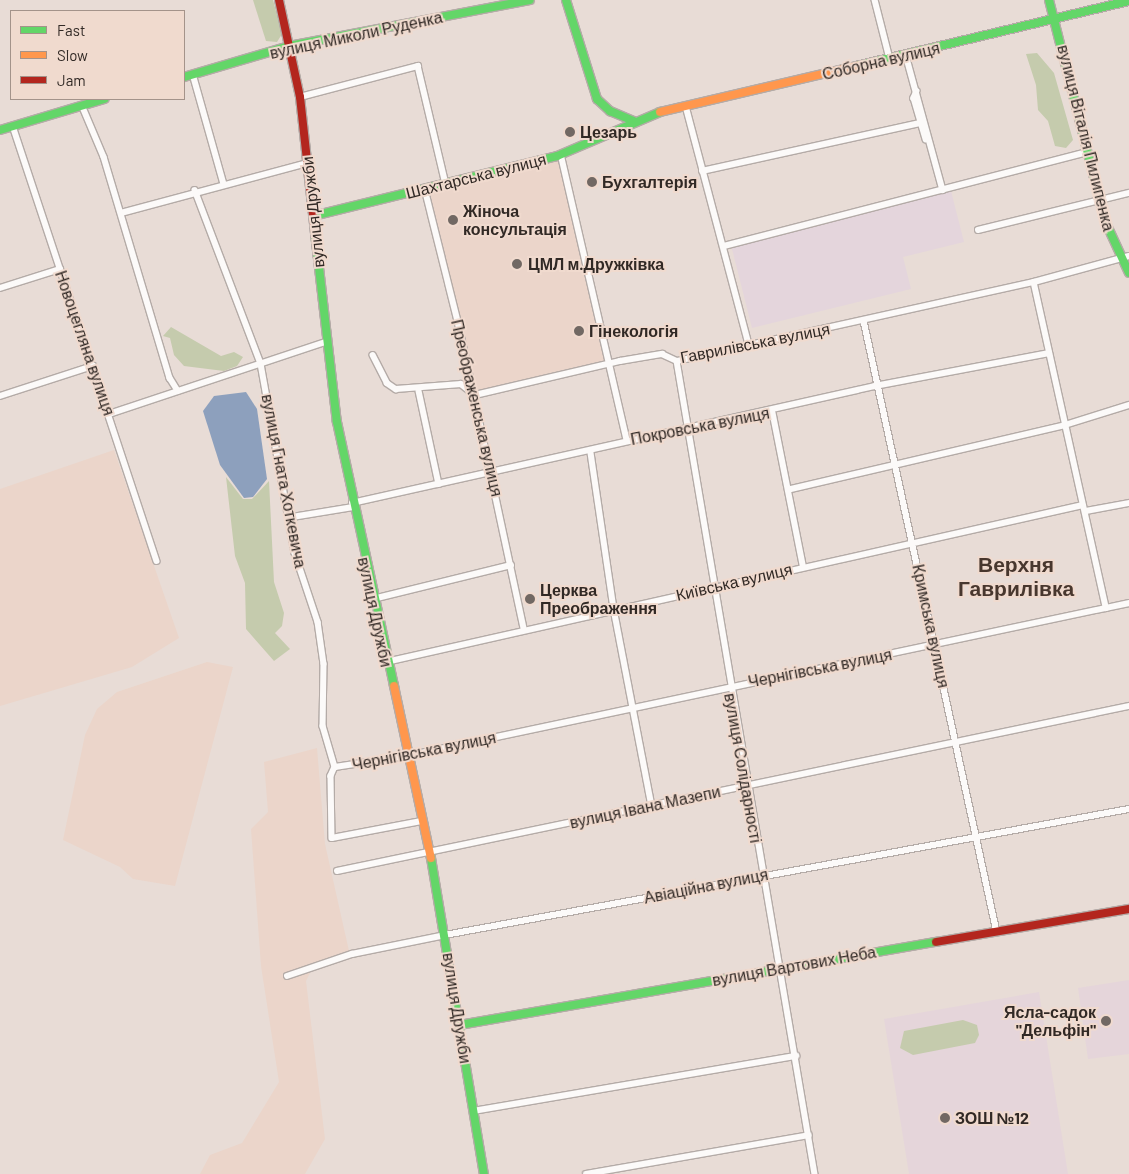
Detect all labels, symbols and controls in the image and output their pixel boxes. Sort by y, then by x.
street label: вулиця Миколи Руденка [268,7,444,63]
legend [10,10,185,100]
text: Fast [57,21,85,39]
street label: Соборна вулиця [820,38,942,84]
street label: вулиця Віталія Пилипенка [1054,43,1118,233]
text: Slow [57,46,88,64]
text: Jam [57,71,86,89]
place label: Цезарь [580,122,637,142]
marker: Цезарь [564,126,576,138]
street label: Шахтарська вулиця [404,149,548,203]
street label: вулиця Дружби [298,155,328,269]
place label: Бухгалтерія [602,172,697,192]
marker: Бухгалтерія [586,176,598,188]
place label: Жіноча консультація [463,201,567,239]
marker: Жіноча консультація [447,214,459,226]
place label: ЦМЛ м.Дружківка [528,254,664,274]
marker: ЦМЛ м.Дружківка [510,257,524,271]
street label: Новоцегляна вулиця [51,268,119,418]
street label: Преображенська вулиця [447,318,507,498]
street label: Гаврилівська вулиця [679,319,831,367]
place label: Гінекологія [589,321,678,341]
marker: Гінекологія [573,325,585,337]
street label: вулиця Гната Хоткевича [258,392,310,570]
street label: Покровська вулиця [629,403,771,449]
district label: Верхня Гаврилівка [958,551,1074,601]
street label: вулиця Дружби [354,555,396,669]
street label: Київська вулиця [674,559,794,605]
street label: Кримська вулиця [909,562,953,690]
place label: Церква Преображення [540,580,657,618]
marker: Церква Преображення [524,593,536,605]
street label: Чернігівська вулиця [746,645,894,691]
street label: вулиця Солідарності [720,692,766,844]
street label: Чернігівська вулиця [350,728,498,774]
street label: вулиця Івана Мазепи [568,782,722,832]
street label: Авіаційна вулиця [642,865,770,907]
street label: вулиця Вартових Неба [711,942,877,990]
street label: вулиця Дружби [439,951,475,1065]
place label: Ясла-садок "Дельфін" [1004,1002,1096,1040]
marker: Ясла-садок "Дельфін" [1100,1015,1112,1027]
place label: ЗОШ №12 [955,1108,1029,1128]
marker: ЗОШ №12 [939,1112,951,1124]

